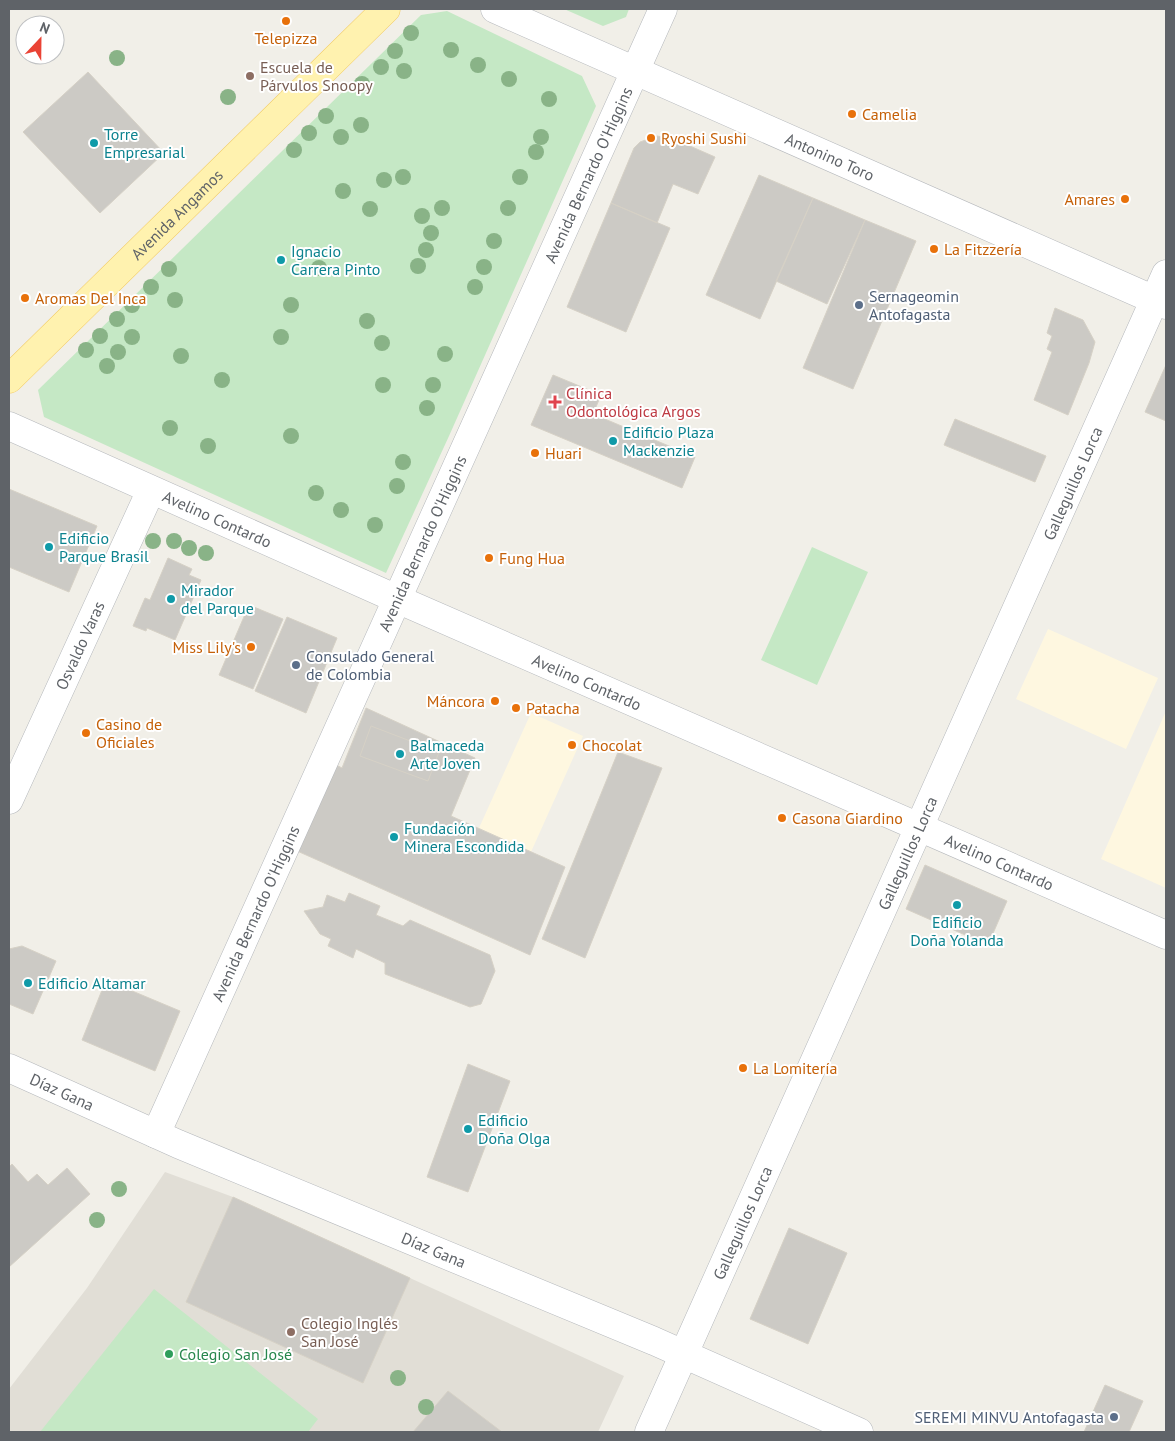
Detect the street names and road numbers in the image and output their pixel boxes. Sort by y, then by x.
street label: Avenida Bernardo O'Higgins [540,84,637,266]
street label: Antonino Toro [782,128,878,185]
street label: Avenida Angamos [127,165,227,264]
street label: Galleguillos Lorca [1039,423,1107,543]
street label: Avenida Bernardo O'Higgins [374,452,471,634]
street label: Avelino Contardo [160,486,275,552]
street label: Osvaldo Varas [51,598,109,693]
street label: Avelino Contardo [529,649,644,715]
street label: Galleguillos Lorca [873,793,941,913]
street label: Avenida Bernardo O'Higgins [207,822,304,1004]
street label: Avelino Contardo [942,830,1057,895]
street label: Díaz Gana [27,1069,97,1115]
street label: Galleguillos Lorca [708,1163,776,1283]
street label: Díaz Gana [398,1228,469,1272]

